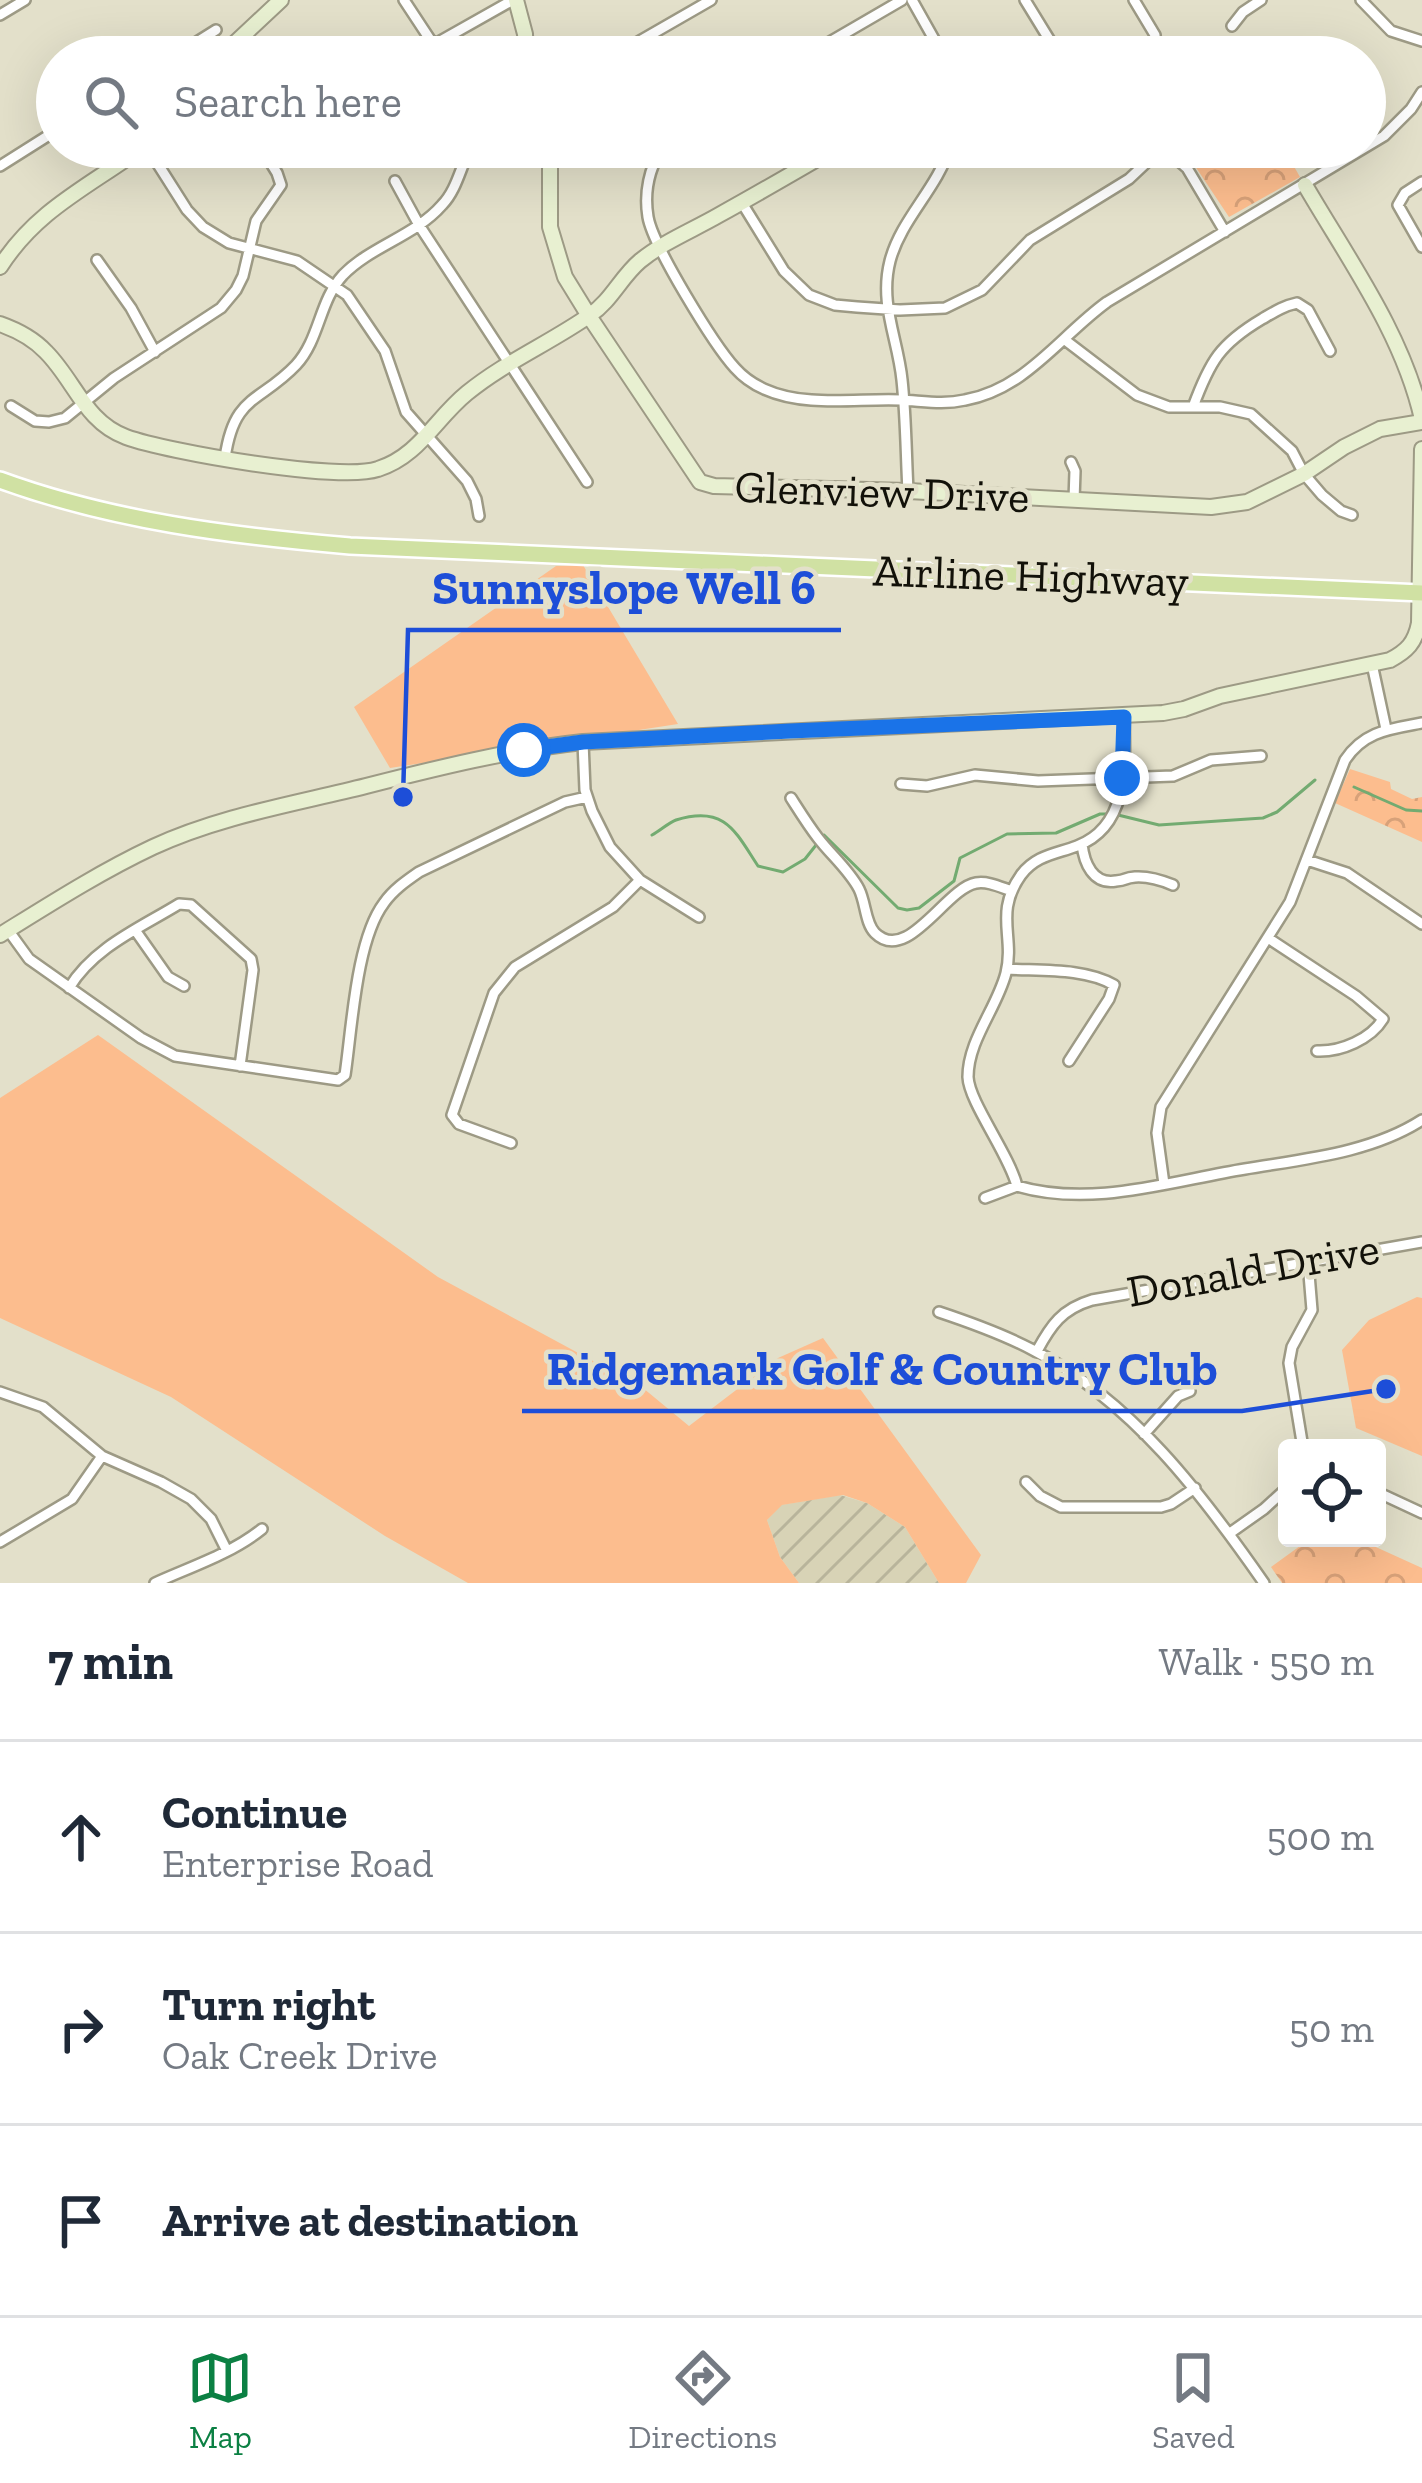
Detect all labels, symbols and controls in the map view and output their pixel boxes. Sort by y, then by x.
search box [36,36,1386,168]
icon: search [78,69,144,135]
text: Search here [174,75,402,129]
street label: Glenview Drive [734,460,1030,524]
street label: Airline Highway [872,544,1190,608]
callout: Sunnyslope Well 6 [408,546,841,630]
text: Sunnyslope Well 6 [432,559,816,616]
route start [497,723,551,777]
route end [1095,751,1149,805]
street label: Donald Drive [1123,1221,1383,1319]
callout: Ridgemark Golf & Country Club [522,1327,1242,1411]
text: Ridgemark Golf & Country Club [547,1340,1217,1397]
map controls [1278,1439,1386,1547]
button: locate [1278,1439,1386,1547]
text: 7 min [48,1631,173,1692]
text: Walk · 550 m [1159,1638,1374,1685]
text: Continue [162,1786,347,1840]
icon: ahead [48,1804,114,1870]
text: 500 m [1267,1813,1374,1860]
text: Enterprise Road [162,1840,433,1887]
text: Turn right [162,1978,375,2032]
icon: right [48,1996,114,2062]
text: 50 m [1289,2005,1374,2052]
text: Oak Creek Drive [162,2032,437,2079]
icon: arrive [48,2188,114,2254]
text: Arrive at destination [162,2194,578,2248]
tab: Map [187,2345,253,2456]
tab: Directions [628,2345,777,2456]
tab: Saved [1152,2345,1235,2456]

